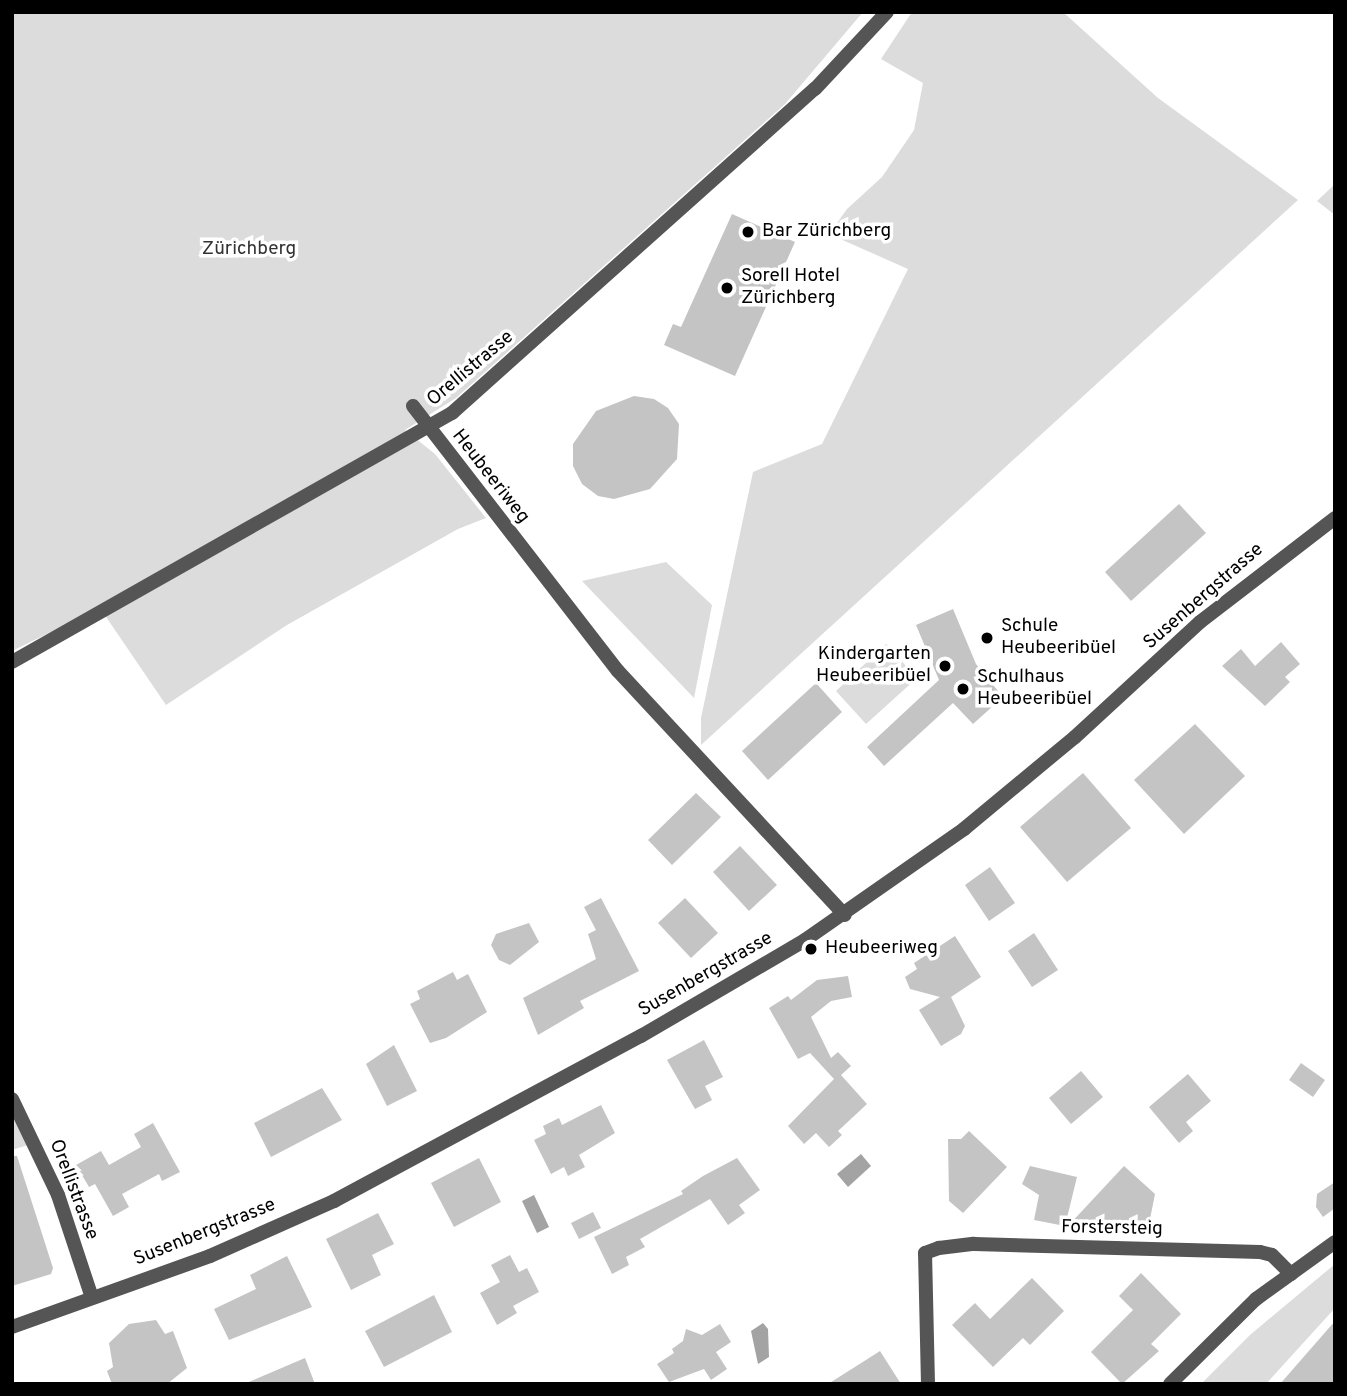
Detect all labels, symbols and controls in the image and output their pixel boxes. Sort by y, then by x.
place label: Bar Zürichberg [762,221,891,243]
marker: Bar Zürichberg [740,224,756,240]
park label: Zürichberg [202,239,296,261]
place label: Sorell Hotel Zürichberg [741,266,840,310]
marker: Sorell Hotel Zürichberg [719,280,735,296]
street label: Orellistrasse [423,326,519,412]
street label: Heubeeriweg [446,425,534,529]
street label: Susenbergstrasse [1140,539,1268,655]
place label: Schule Heubeeribüel [1001,616,1116,660]
marker: Schule Heubeeribüel [979,630,995,646]
place label: Kindergarten Heubeeribüel [816,644,931,688]
marker: Kindergarten Heubeeribüel [937,658,953,674]
place label: Schulhaus Heubeeribüel [977,667,1092,711]
marker: Schulhaus Heubeeribüel [955,681,971,697]
street label: Susenbergstrasse [635,927,777,1023]
place label: Heubeeriweg [825,938,938,960]
marker: Heubeeriweg [803,941,819,957]
street label: Orellistrasse [43,1136,103,1244]
street label: Susenbergstrasse [131,1194,279,1272]
street label: Forstersteig [1061,1217,1163,1241]

